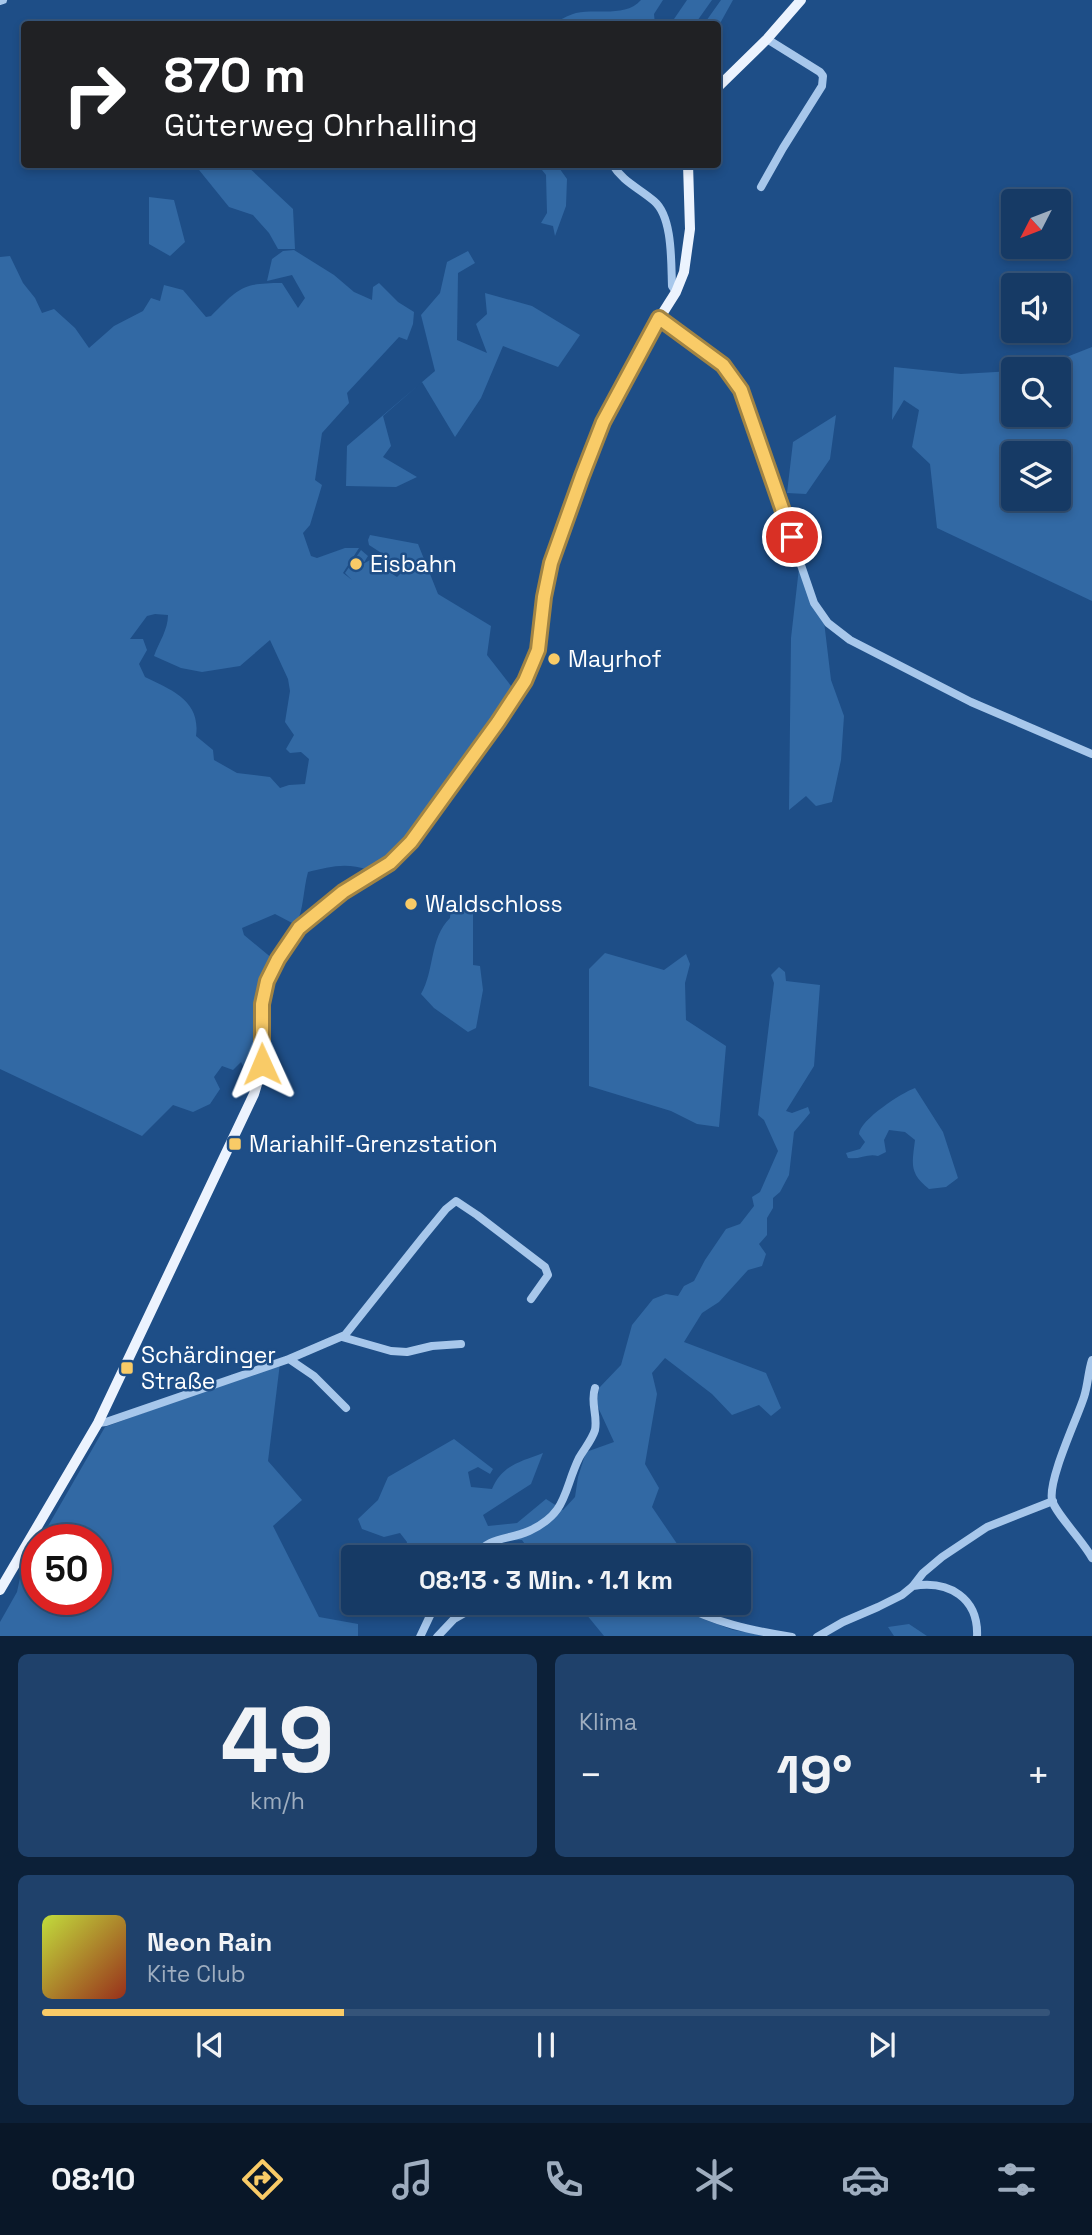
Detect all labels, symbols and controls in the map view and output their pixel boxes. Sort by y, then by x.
text: 870 m [164,44,306,106]
icon: right [49,49,140,140]
text: Güterweg Ohrhalling [164,105,478,145]
north arrow [1001,189,1071,259]
map controls [1001,189,1071,511]
button: sound [1001,273,1071,343]
button: search [1001,357,1071,427]
button: layers [1001,441,1071,511]
pin [762,507,822,567]
icon: arrive [773,518,811,556]
place label: Eisbahn [370,549,457,579]
marker: Eisbahn [348,556,364,572]
place label: Mayrhof [568,644,662,674]
marker: Mayrhof [546,651,562,667]
place label: Waldschloss [425,889,563,919]
marker: Waldschloss [403,896,419,912]
position arrow [225,1027,299,1101]
place label: Mariahilf-Grenzstation [249,1129,498,1159]
marker: Mariahilf-Grenzstation [227,1136,243,1152]
place label: Schärdinger Straße [141,1340,276,1396]
marker: Schärdinger Straße [119,1360,135,1376]
speed limit sign: 50 [21,1524,112,1615]
text: 08:13 · 3 Min. · 1.1 km [419,1563,673,1597]
text: 49 [220,1682,335,1799]
text: Klima [579,1707,637,1737]
text: 19° [776,1742,853,1808]
text: − [579,1751,603,1799]
text: + [1026,1751,1050,1799]
text: km/h [250,1786,305,1816]
text: Neon Rain [147,1925,272,1959]
text: Kite Club [147,1959,246,1989]
icon: previous [191,2026,229,2064]
icon: pause [527,2026,565,2064]
icon: next [863,2026,901,2064]
icon: directions [238,2155,287,2204]
icon: music [388,2155,437,2204]
icon: phone [539,2155,588,2204]
icon: climate [690,2155,739,2204]
icon: car [841,2155,890,2204]
icon: filters [992,2155,1041,2204]
text: 08:10 [51,2159,136,2199]

